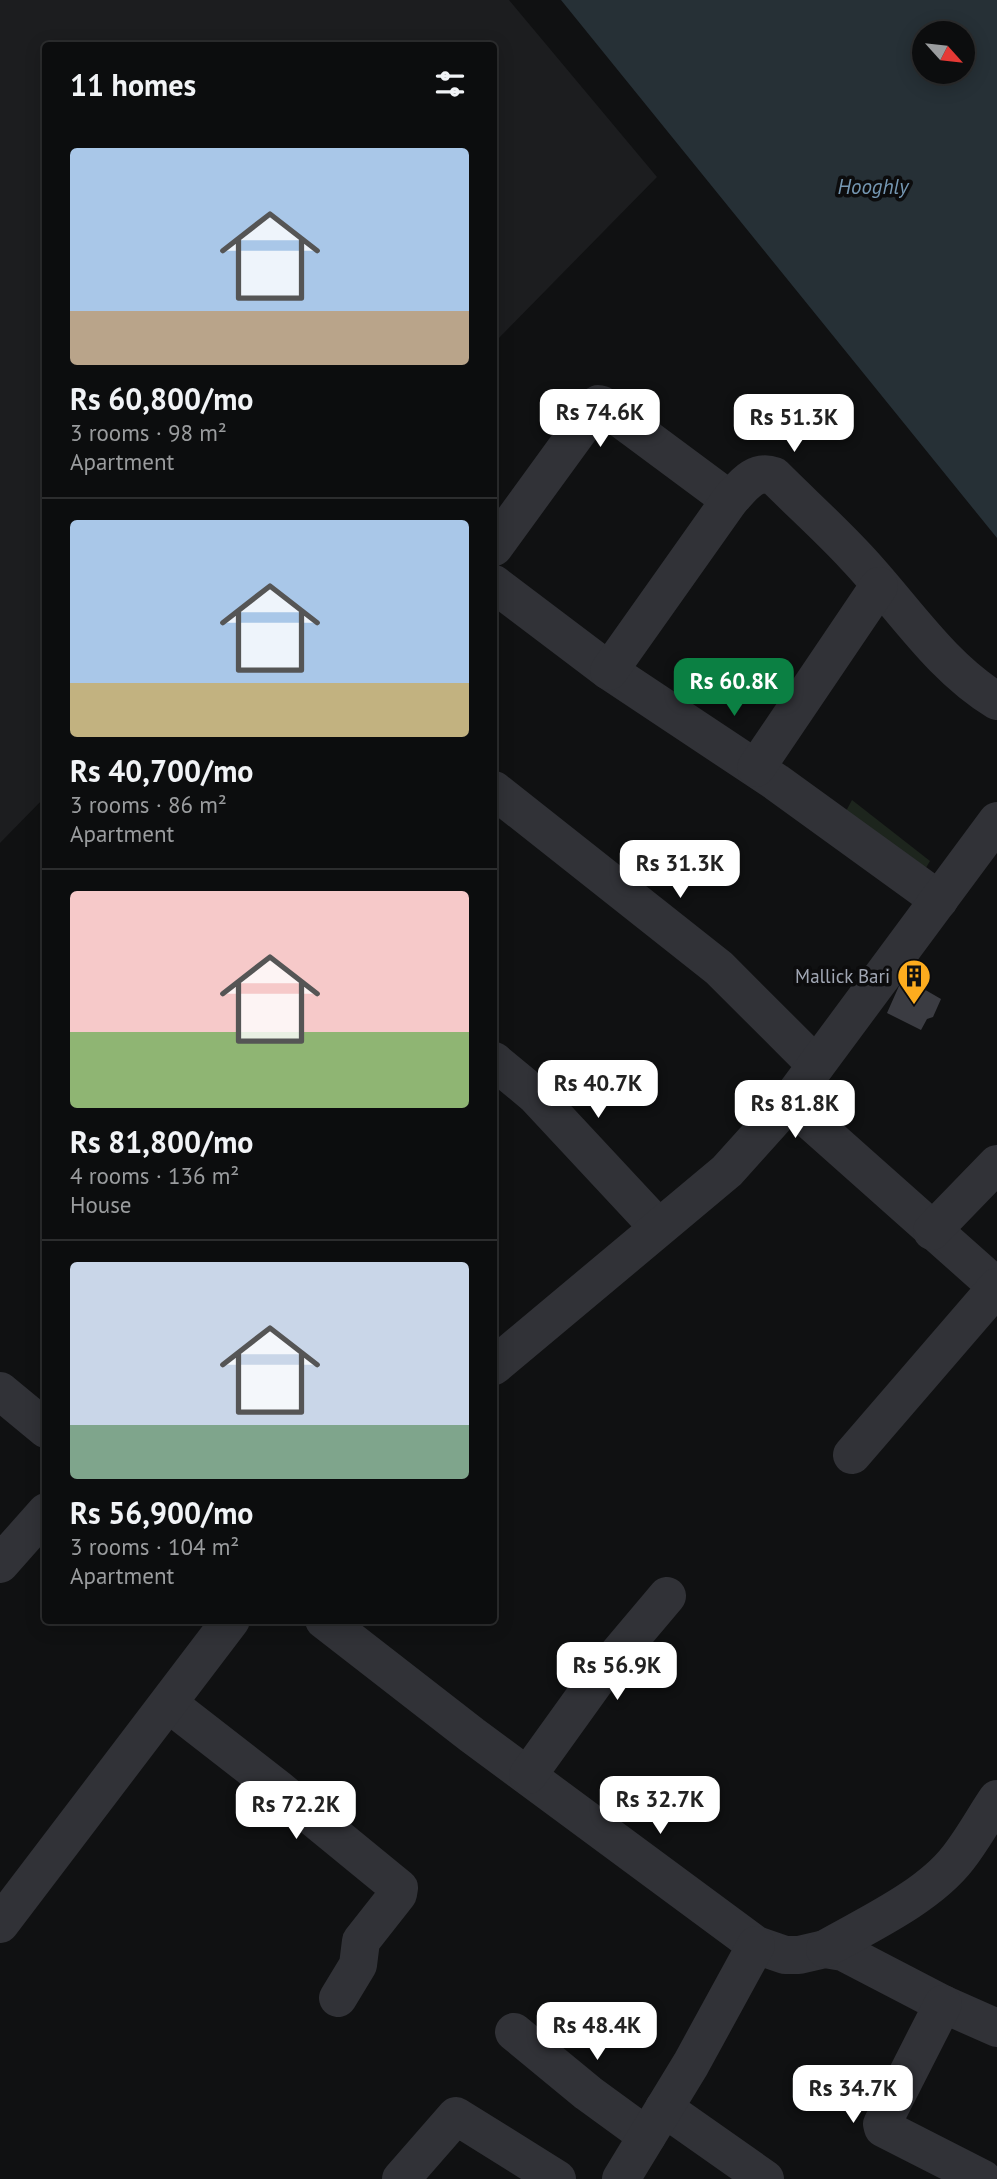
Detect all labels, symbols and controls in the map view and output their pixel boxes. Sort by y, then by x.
north arrow [912,21,975,84]
map controls [912,21,975,84]
text: 11 homes [70,65,196,104]
icon: filters [431,65,469,103]
water label: Hooghly [838,173,910,200]
icon: home [207,193,333,319]
text: Rs 60,800/mo [70,379,253,418]
pin: Rs 74.6K [528,390,672,449]
pin: Rs 51.3K [722,394,866,454]
text: Rs 74.6K [556,397,644,426]
text: Rs 51.3K [750,402,838,431]
text: 3 rooms · 98 m² [70,418,227,447]
text: Apartment [70,447,174,476]
icon: home [207,565,333,691]
pin: Rs 60.8K [662,658,806,718]
text: Rs 60.8K [690,666,778,695]
text: Rs 40,700/mo [70,751,253,790]
text: 3 rooms · 86 m² [70,790,227,819]
text: Apartment [70,819,174,848]
pin: Rs 31.3K [608,841,752,900]
text: Rs 31.3K [636,848,724,877]
icon: home [207,936,333,1062]
building icon: Mallick Bari [895,957,933,1006]
place label: Mallick Bari [795,964,890,988]
pin: Rs 40.7K [526,1060,670,1120]
text: Rs 40.7K [554,1068,642,1097]
pin: Rs 81.8K [723,1080,867,1140]
text: Rs 81.8K [751,1088,839,1117]
text: Rs 81,800/mo [70,1122,253,1161]
text: 4 rooms · 136 m² [70,1161,239,1190]
text: House [70,1190,132,1219]
icon: home [207,1307,333,1433]
text: Rs 56,900/mo [70,1493,253,1532]
text: 3 rooms · 104 m² [70,1532,239,1561]
text: Apartment [70,1561,174,1590]
pin: Rs 56.9K [545,1642,689,1702]
text: Rs 56.9K [573,1650,661,1679]
pin: Rs 32.7K [588,1776,732,1836]
pin: Rs 72.2K [224,1782,368,1841]
text: Rs 32.7K [616,1784,704,1813]
text: Rs 72.2K [252,1789,340,1818]
pin: Rs 48.4K [525,2002,669,2062]
text: Rs 48.4K [553,2010,641,2039]
pin: Rs 34.7K [781,2066,925,2125]
text: Rs 34.7K [809,2073,897,2102]

